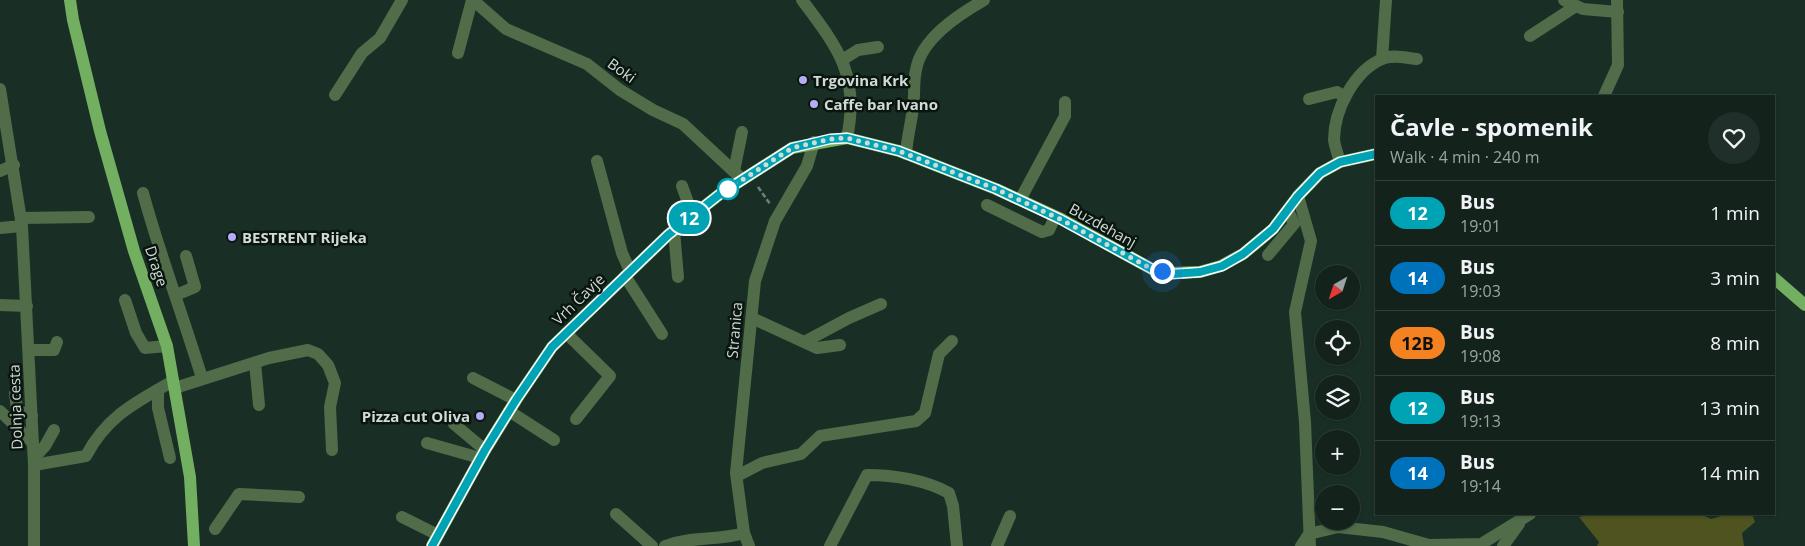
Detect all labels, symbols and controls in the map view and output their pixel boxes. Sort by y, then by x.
street label: Boki [604,53,640,87]
place label: Trgovina Krk [813,70,909,90]
marker: Trgovina Krk [797,74,809,86]
place label: Caffe bar Ivano [824,94,938,114]
marker: Caffe bar Ivano [808,98,820,110]
text: Čavle - spomenik [1390,110,1593,143]
button: heart [1708,112,1760,164]
text: Walk · 4 min · 240 m [1390,146,1540,168]
unlabelled marker [717,178,739,200]
text: Bus [1460,189,1495,215]
street label: Buzdehanj [1066,198,1140,252]
text: 1 min [1710,200,1760,226]
text: 12 [1407,201,1428,225]
line badge: 12 [666,202,712,234]
text: 12 [679,206,699,230]
text: 19:01 [1460,215,1501,237]
place label: BESTRENT Rijeka [242,227,367,247]
marker: BESTRENT Rijeka [226,231,238,243]
street label: Drage [141,243,173,289]
text: Bus [1460,254,1495,280]
your location [1150,259,1175,284]
north arrow [1315,265,1360,310]
map controls [1315,265,1360,530]
text: 3 min [1710,265,1760,291]
text: 14 [1407,266,1428,290]
street label: Vrh Čavje [547,269,609,329]
text: 19:03 [1460,280,1501,302]
street label: Stranica [722,301,746,359]
text: Bus [1460,319,1495,345]
button: locate [1315,320,1360,365]
text: 8 min [1710,330,1760,356]
text: 12B [1401,331,1434,355]
text: 19:08 [1460,345,1501,367]
street label: Dolnja cesta [4,364,26,450]
button: layers [1315,375,1360,420]
text: Bus [1460,384,1495,410]
text: 13 min [1699,395,1760,421]
text: 12 [1407,396,1428,420]
place label: Pizza cut Oliva [362,406,470,426]
marker: Pizza cut Oliva [474,410,486,422]
text: 19:13 [1460,410,1501,432]
button: + [1315,430,1360,475]
text: Bus [1460,449,1495,475]
text: 14 min [1699,460,1760,486]
text: 14 [1407,461,1428,485]
text: 19:14 [1460,475,1501,497]
button: − [1315,485,1360,530]

